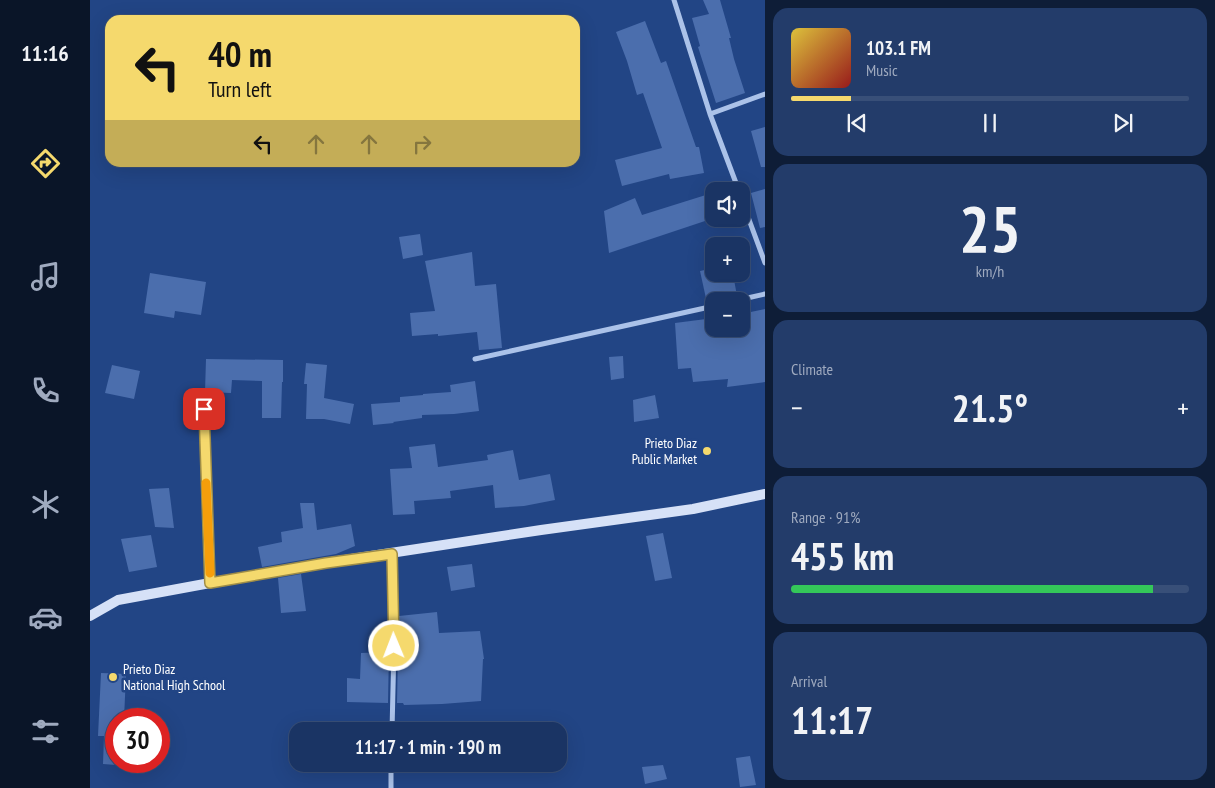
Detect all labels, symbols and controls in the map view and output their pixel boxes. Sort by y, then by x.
text: 40 m [208,31,272,77]
icon: left [125,35,190,100]
text: 103.1 FM [866,36,931,60]
text: 11:16 [21,39,69,67]
text: Music [866,60,898,80]
text: Turn left [208,75,272,103]
icon: previous [843,109,871,137]
icon: pause [976,109,1004,137]
icon: next [1109,109,1137,137]
icon: left [249,130,277,158]
icon: ahead [302,130,330,158]
icon: ahead [355,130,383,158]
icon: right [408,130,436,158]
icon: directions [28,146,63,181]
map controls [705,182,750,337]
button: sound [705,182,750,227]
text: 25 [959,186,1021,270]
button: + [705,237,750,282]
icon: music [28,259,63,294]
text: km/h [976,261,1004,281]
button: − [705,292,750,337]
text: Climate [791,359,833,379]
icon: phone [28,373,63,408]
text: 21.5° [952,383,1028,432]
pin [183,388,225,430]
text: − [791,389,803,426]
text: + [1177,389,1189,426]
icon: arrive [190,395,218,423]
place label: Prieto Diaz Public Market [632,434,697,468]
marker: Prieto Diaz Public Market [701,445,713,457]
icon: climate [28,487,63,522]
text: Range · 91% [791,507,860,527]
text: 455 km [791,531,894,580]
icon: car [28,600,63,635]
position arrow [367,619,419,671]
place label: Prieto Diaz National High School [123,660,226,694]
marker: Prieto Diaz National High School [107,671,119,683]
text: Arrival [791,671,827,691]
text: 11:17 [791,695,873,744]
speed limit sign: 30 [105,708,170,773]
icon: filters [28,714,63,749]
text: 11:17 · 1 min · 190 m [355,735,501,759]

